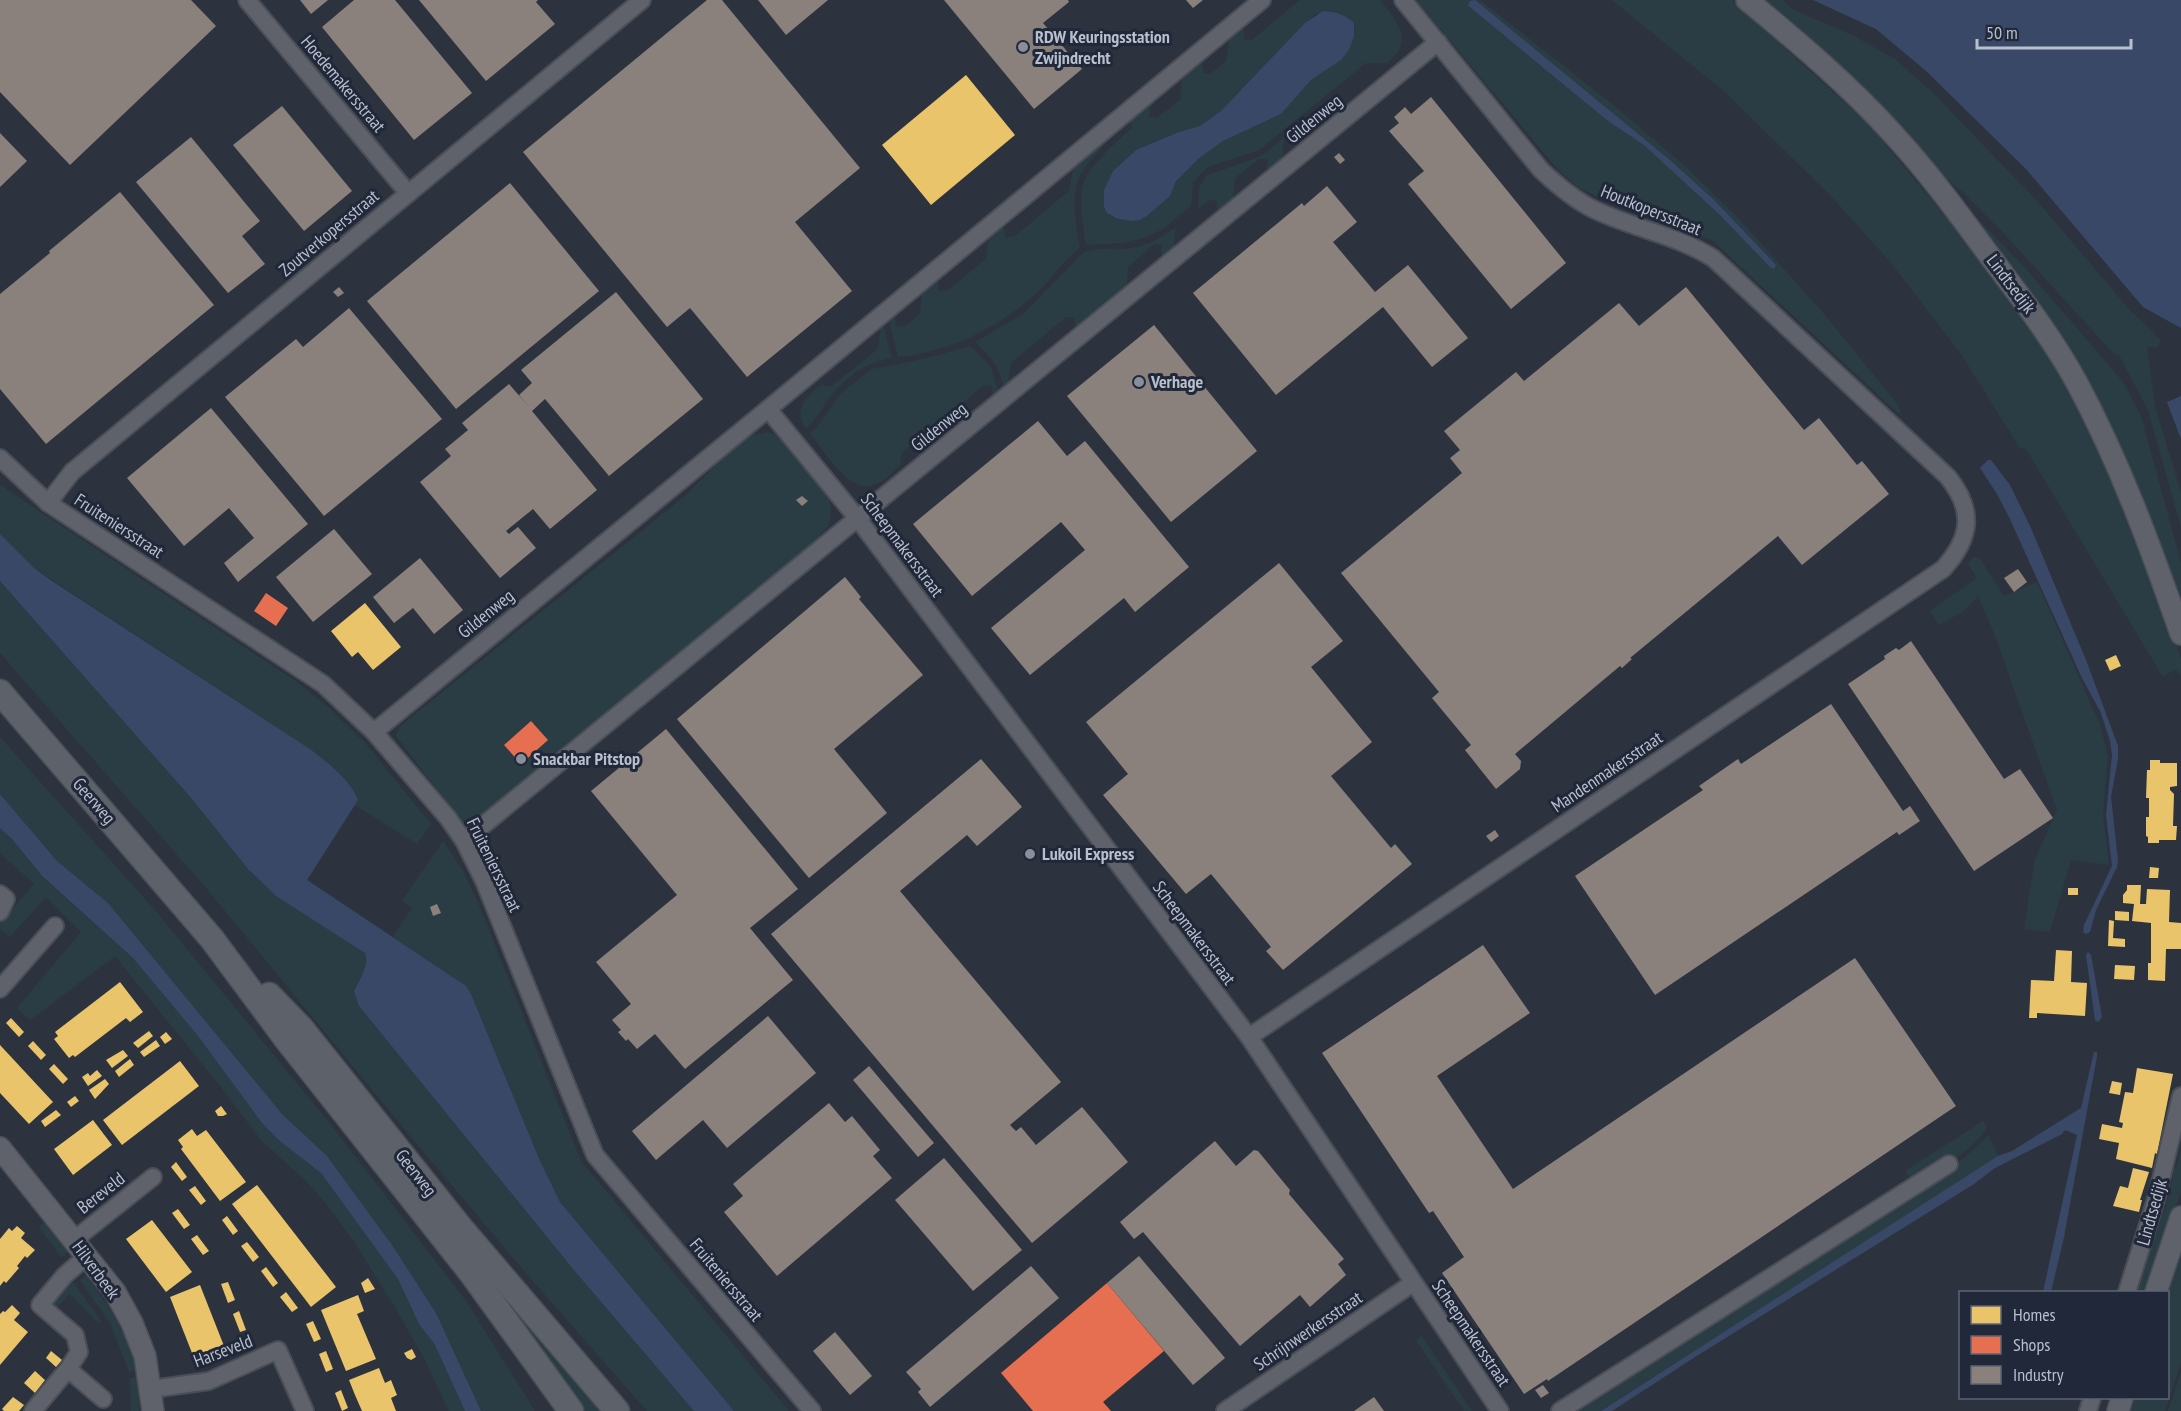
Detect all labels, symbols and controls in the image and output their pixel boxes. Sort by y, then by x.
scale bar [1977,12,2132,50]
text: 50 m [1986,21,2018,44]
place label: RDW Keuringsstation Zwijndrecht [1035,25,1170,69]
street label: Hoedemakersstraat [296,30,391,137]
marker: RDW Keuringsstation Zwijndrecht [1016,40,1030,54]
street label: Gildenweg [1281,89,1346,148]
street label: Houtkopersstraat [1598,179,1705,240]
street label: Zoutverkopersstraat [274,184,383,281]
street label: Lindtsedijk [1982,250,2041,318]
place label: Verhage [1150,370,1203,393]
marker: Verhage [1132,375,1146,389]
street label: Gildenweg [906,397,971,456]
street label: Fruiteniersstraat [70,488,168,563]
street label: Scheepmakersstraat [856,488,949,601]
street label: Gildenweg [453,584,518,643]
street label: Mandenmakersstraat [1547,726,1667,817]
place label: Snackbar Pitstop [533,747,640,770]
marker: Snackbar Pitstop [514,752,528,766]
street label: Geerweg [68,773,121,829]
street label: Fruiteniersstraat [462,814,527,916]
place label: Lukoil Express [1042,842,1134,865]
marker: Lukoil Express [1023,847,1037,861]
street label: Scheepmakersstraat [1148,876,1241,989]
street label: Geerweg [391,1144,442,1201]
street label: Bereveld [72,1167,129,1218]
street label: Lindtsedijk [2131,1176,2172,1248]
street label: Fruiteniersstraat [685,1233,768,1326]
street label: Hilverbeek [68,1236,125,1303]
street label: Scheepmakersstraat [1427,1275,1516,1391]
street label: Schrijnwerkersstraat [1249,1286,1366,1375]
legend [1959,1291,2169,1399]
text: Homes [2013,1303,2056,1326]
street label: Harseveld [190,1329,256,1372]
text: Shops [2013,1333,2050,1356]
text: Industry [2013,1363,2064,1386]

